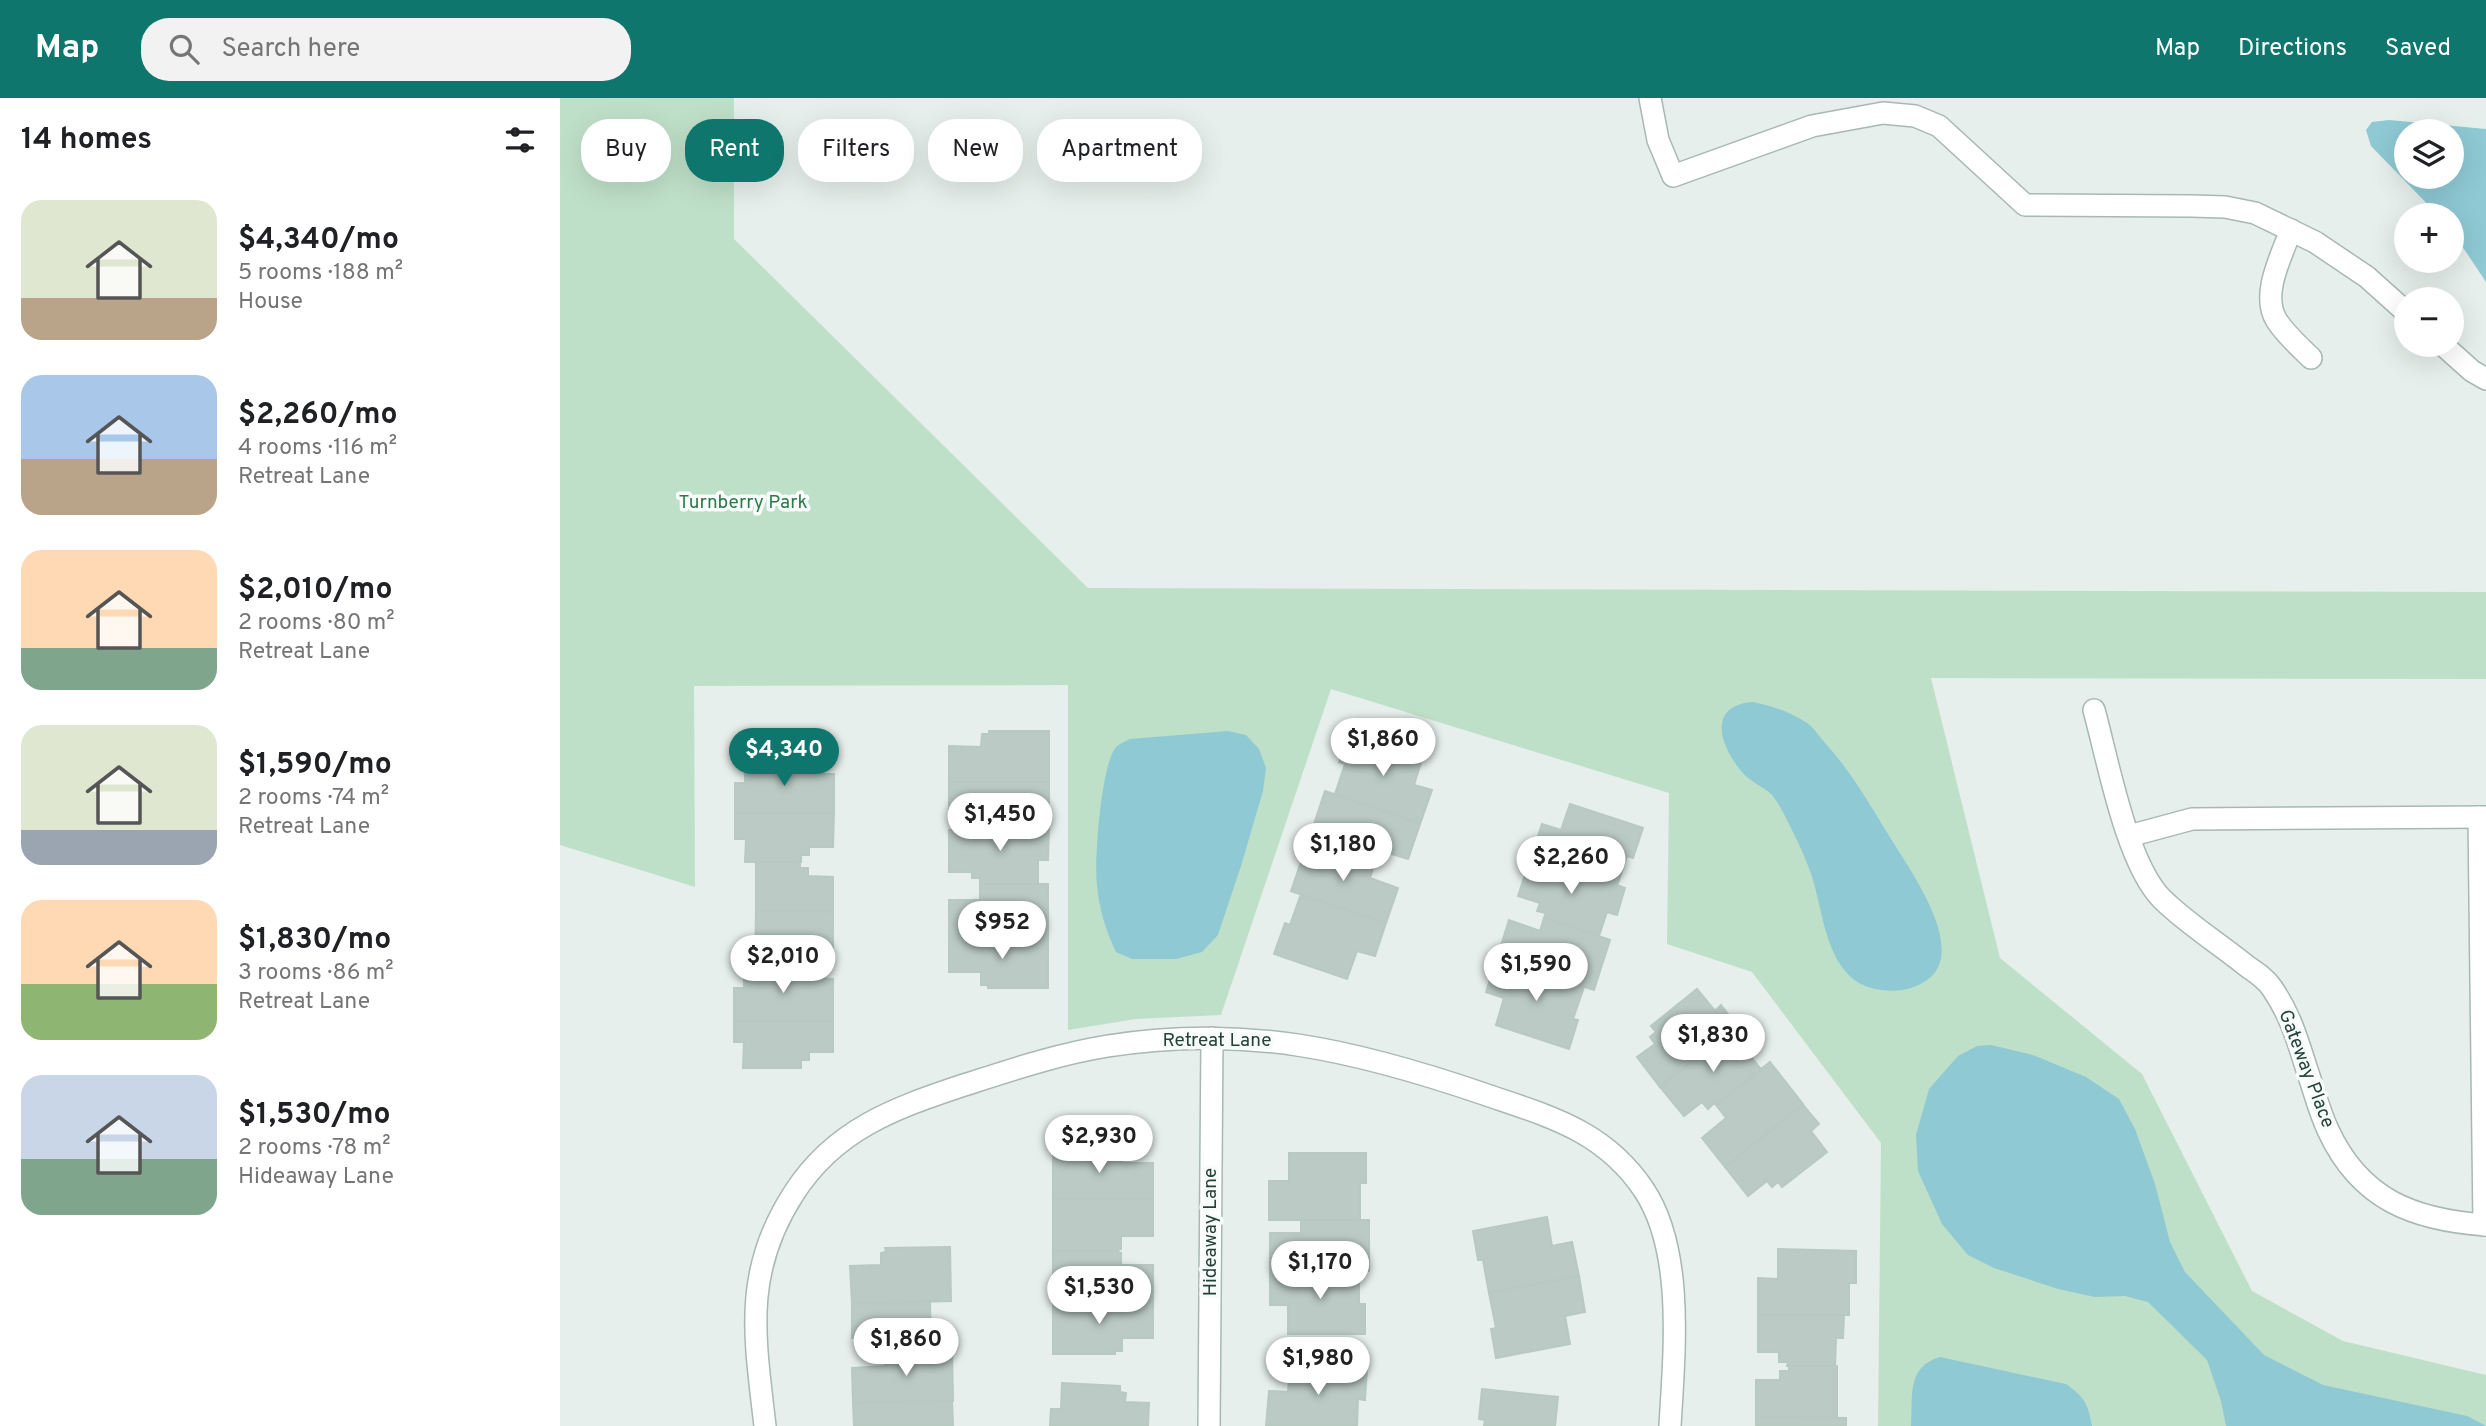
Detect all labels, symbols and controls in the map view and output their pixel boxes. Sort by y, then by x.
search box [141,18,631,81]
text: Map [35,28,99,70]
icon: search [165,30,203,68]
text: Search here [221,33,360,66]
text: Map [2155,34,2200,64]
text: Directions [2238,34,2347,64]
text: Saved [2385,34,2451,64]
chip: Buy [581,119,671,182]
chip: Rent [685,119,784,182]
chip: Filters [798,119,914,182]
chip: New [928,119,1023,182]
chip: Apartment [1037,119,1202,182]
map controls [2394,119,2464,357]
button: layers [2394,119,2464,189]
icon: filters [501,121,539,159]
text: 14 homes [21,122,152,159]
button: + [2394,203,2464,273]
text: $4,340/mo [238,222,399,259]
icon: home [77,228,161,312]
text: 5 rooms · 188 m² [238,259,403,288]
button: − [2394,287,2464,357]
text: House [238,288,303,317]
text: $2,260/mo [238,397,398,434]
icon: home [77,403,161,487]
text: 4 rooms · 116 m² [238,434,397,463]
text: Retreat Lane [238,463,370,492]
park label: Turnberry Park [678,491,808,515]
text: $2,010/mo [238,572,393,609]
icon: home [77,578,161,662]
text: 2 rooms · 80 m² [238,609,395,638]
text: Retreat Lane [238,638,370,667]
pin: $1,860 [1326,718,1440,778]
text: $1,860 [1347,726,1419,755]
pin: $4,340 [727,728,841,788]
text: $4,340 [745,736,823,765]
text: $1,590/mo [238,747,392,784]
icon: home [77,753,161,837]
text: 2 rooms · 74 m² [238,784,389,813]
pin: $1,450 [943,794,1057,853]
text: $1,450 [964,801,1036,830]
text: Retreat Lane [238,813,370,842]
pin: $1,180 [1286,824,1400,883]
text: $1,180 [1309,831,1377,860]
pin: $2,260 [1514,836,1628,896]
text: $2,260 [1533,844,1610,873]
pin: $952 [961,902,1043,961]
text: $952 [974,909,1030,938]
text: $1,830/mo [238,922,391,959]
icon: home [77,928,161,1012]
pin: $2,010 [726,936,840,995]
text: $2,010 [746,943,820,972]
pin: $1,590 [1479,944,1593,1003]
text: $1,590 [1500,951,1572,980]
text: 3 rooms · 86 m² [238,959,394,988]
text: Retreat Lane [238,988,370,1017]
street label: Gateway Place [2272,1006,2340,1132]
pin: $1,830 [1656,1014,1770,1074]
text: $1,830 [1677,1022,1749,1051]
street label: Retreat Lane [1162,1029,1272,1053]
text: $1,530/mo [238,1097,391,1134]
icon: home [77,1103,161,1187]
pin: $2,930 [1042,1116,1156,1175]
text: $2,930 [1061,1123,1137,1152]
text: 2 rooms · 78 m² [238,1134,391,1163]
text: Hideaway Lane [238,1163,394,1192]
street label: Hideaway Lane [1199,1168,1223,1296]
pin: $1,170 [1263,1242,1377,1301]
text: $1,170 [1287,1249,1353,1278]
pin: $1,530 [1042,1266,1156,1326]
text: $1,530 [1063,1274,1135,1303]
pin: $1,860 [849,1318,963,1378]
text: $1,860 [870,1326,942,1355]
pin: $1,980 [1261,1338,1375,1397]
text: $1,980 [1282,1345,1354,1374]

